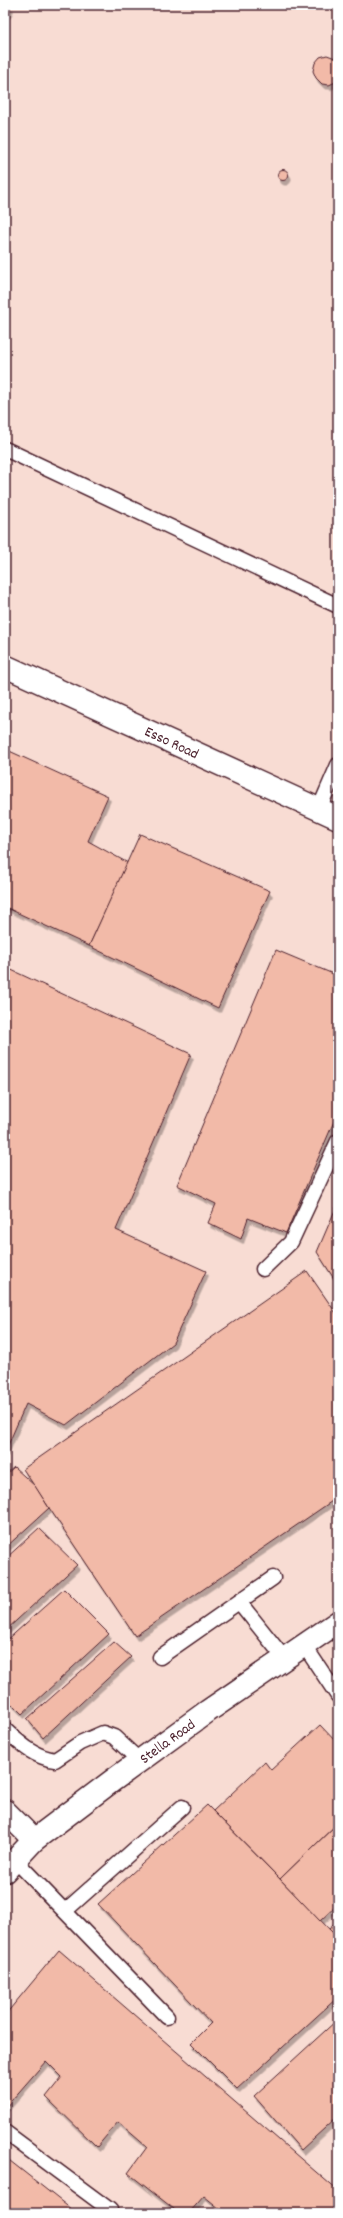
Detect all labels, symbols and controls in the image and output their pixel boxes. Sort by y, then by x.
street label: Esso Road [140,722,202,766]
street label: Stella Road [136,1715,201,1770]

